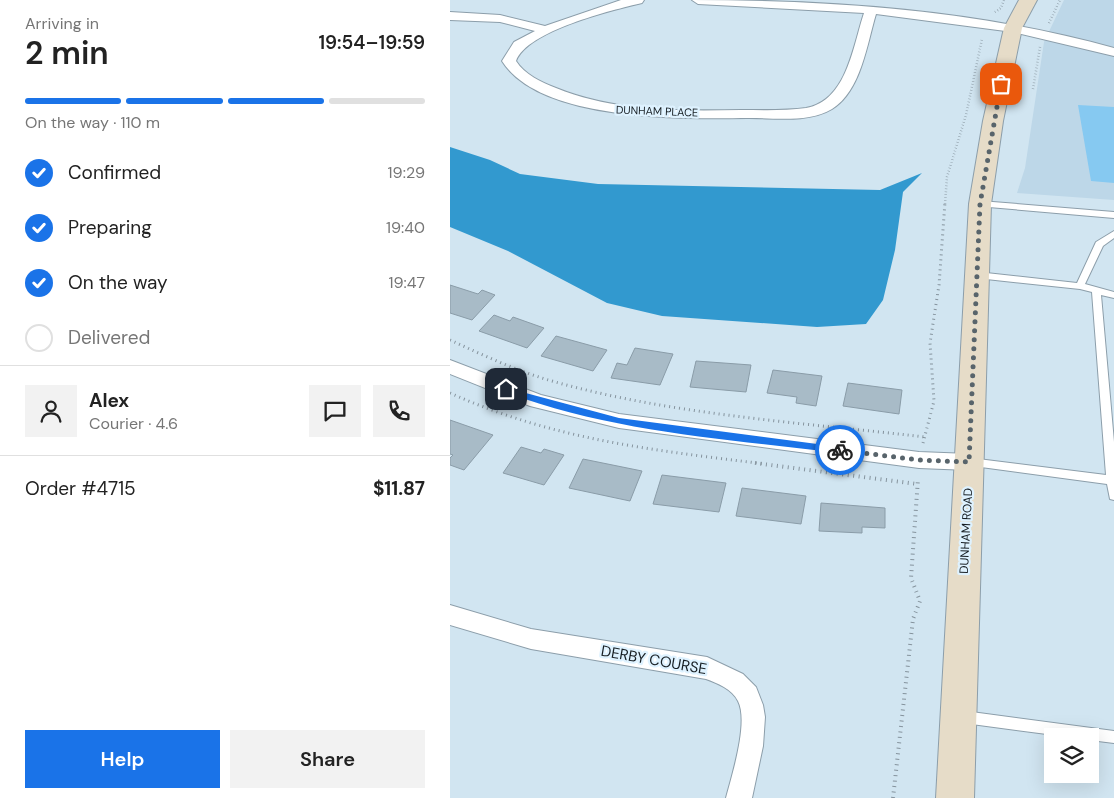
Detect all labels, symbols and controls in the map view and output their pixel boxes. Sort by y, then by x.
text: Arriving in [25,13,99,34]
text: 19:54–19:59 [318,30,425,55]
text: 2 min [25,32,109,74]
pin [980,63,1022,105]
icon: bag [987,70,1015,98]
street label: DUNHAM PLACE [616,103,698,119]
text: On the way · 110 m [25,112,160,133]
icon: check [25,159,53,187]
text: Confirmed [68,160,161,185]
text: 19:29 [388,162,425,183]
icon: check [25,214,53,242]
text: Preparing [68,215,152,240]
text: 19:40 [386,217,425,238]
icon: check [25,269,53,297]
text: On the way [68,270,168,295]
text: 19:47 [388,272,425,293]
text: Delivered [68,325,150,350]
pin [485,368,527,410]
icon: home [492,375,520,403]
button: person [25,385,77,437]
button: chat [309,385,361,437]
button: phone [373,385,425,437]
text: Alex [89,388,129,413]
text: Courier · 4.6 [89,413,178,434]
courier [815,425,865,475]
icon: bike [826,436,854,464]
text: Order #4715 [25,476,136,501]
text: $11.87 [373,476,425,501]
street label: DUNHAM ROAD [956,488,976,574]
street label: DERBY COURSE [599,641,709,679]
map controls [1044,728,1099,783]
button: layers [1044,728,1099,783]
button: Help [25,730,220,788]
button: Share [230,730,425,788]

